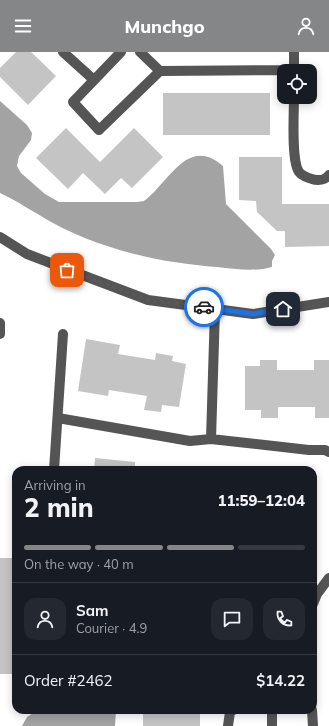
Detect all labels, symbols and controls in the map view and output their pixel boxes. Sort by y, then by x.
icon: menu [12,15,34,37]
text: Munchgo [124,15,205,38]
icon: person [295,15,317,37]
map controls [277,64,317,104]
button: locate [277,64,317,104]
pin [50,253,84,287]
icon: bag [56,259,78,281]
courier [184,287,224,327]
pin [266,292,300,326]
icon: car [193,296,215,318]
icon: home [272,298,294,320]
text: Arriving in [24,477,86,493]
text: 2 min [24,491,94,524]
text: 11:59–12:04 [218,491,305,510]
text: On the way · 40 m [24,556,134,572]
button: person [24,598,66,640]
button: chat [211,598,253,640]
button: phone [263,598,305,640]
text: Sam [76,601,108,620]
text: Courier · 4.9 [76,620,147,636]
text: Order #2462 [24,671,112,690]
text: $14.22 [256,671,305,690]

